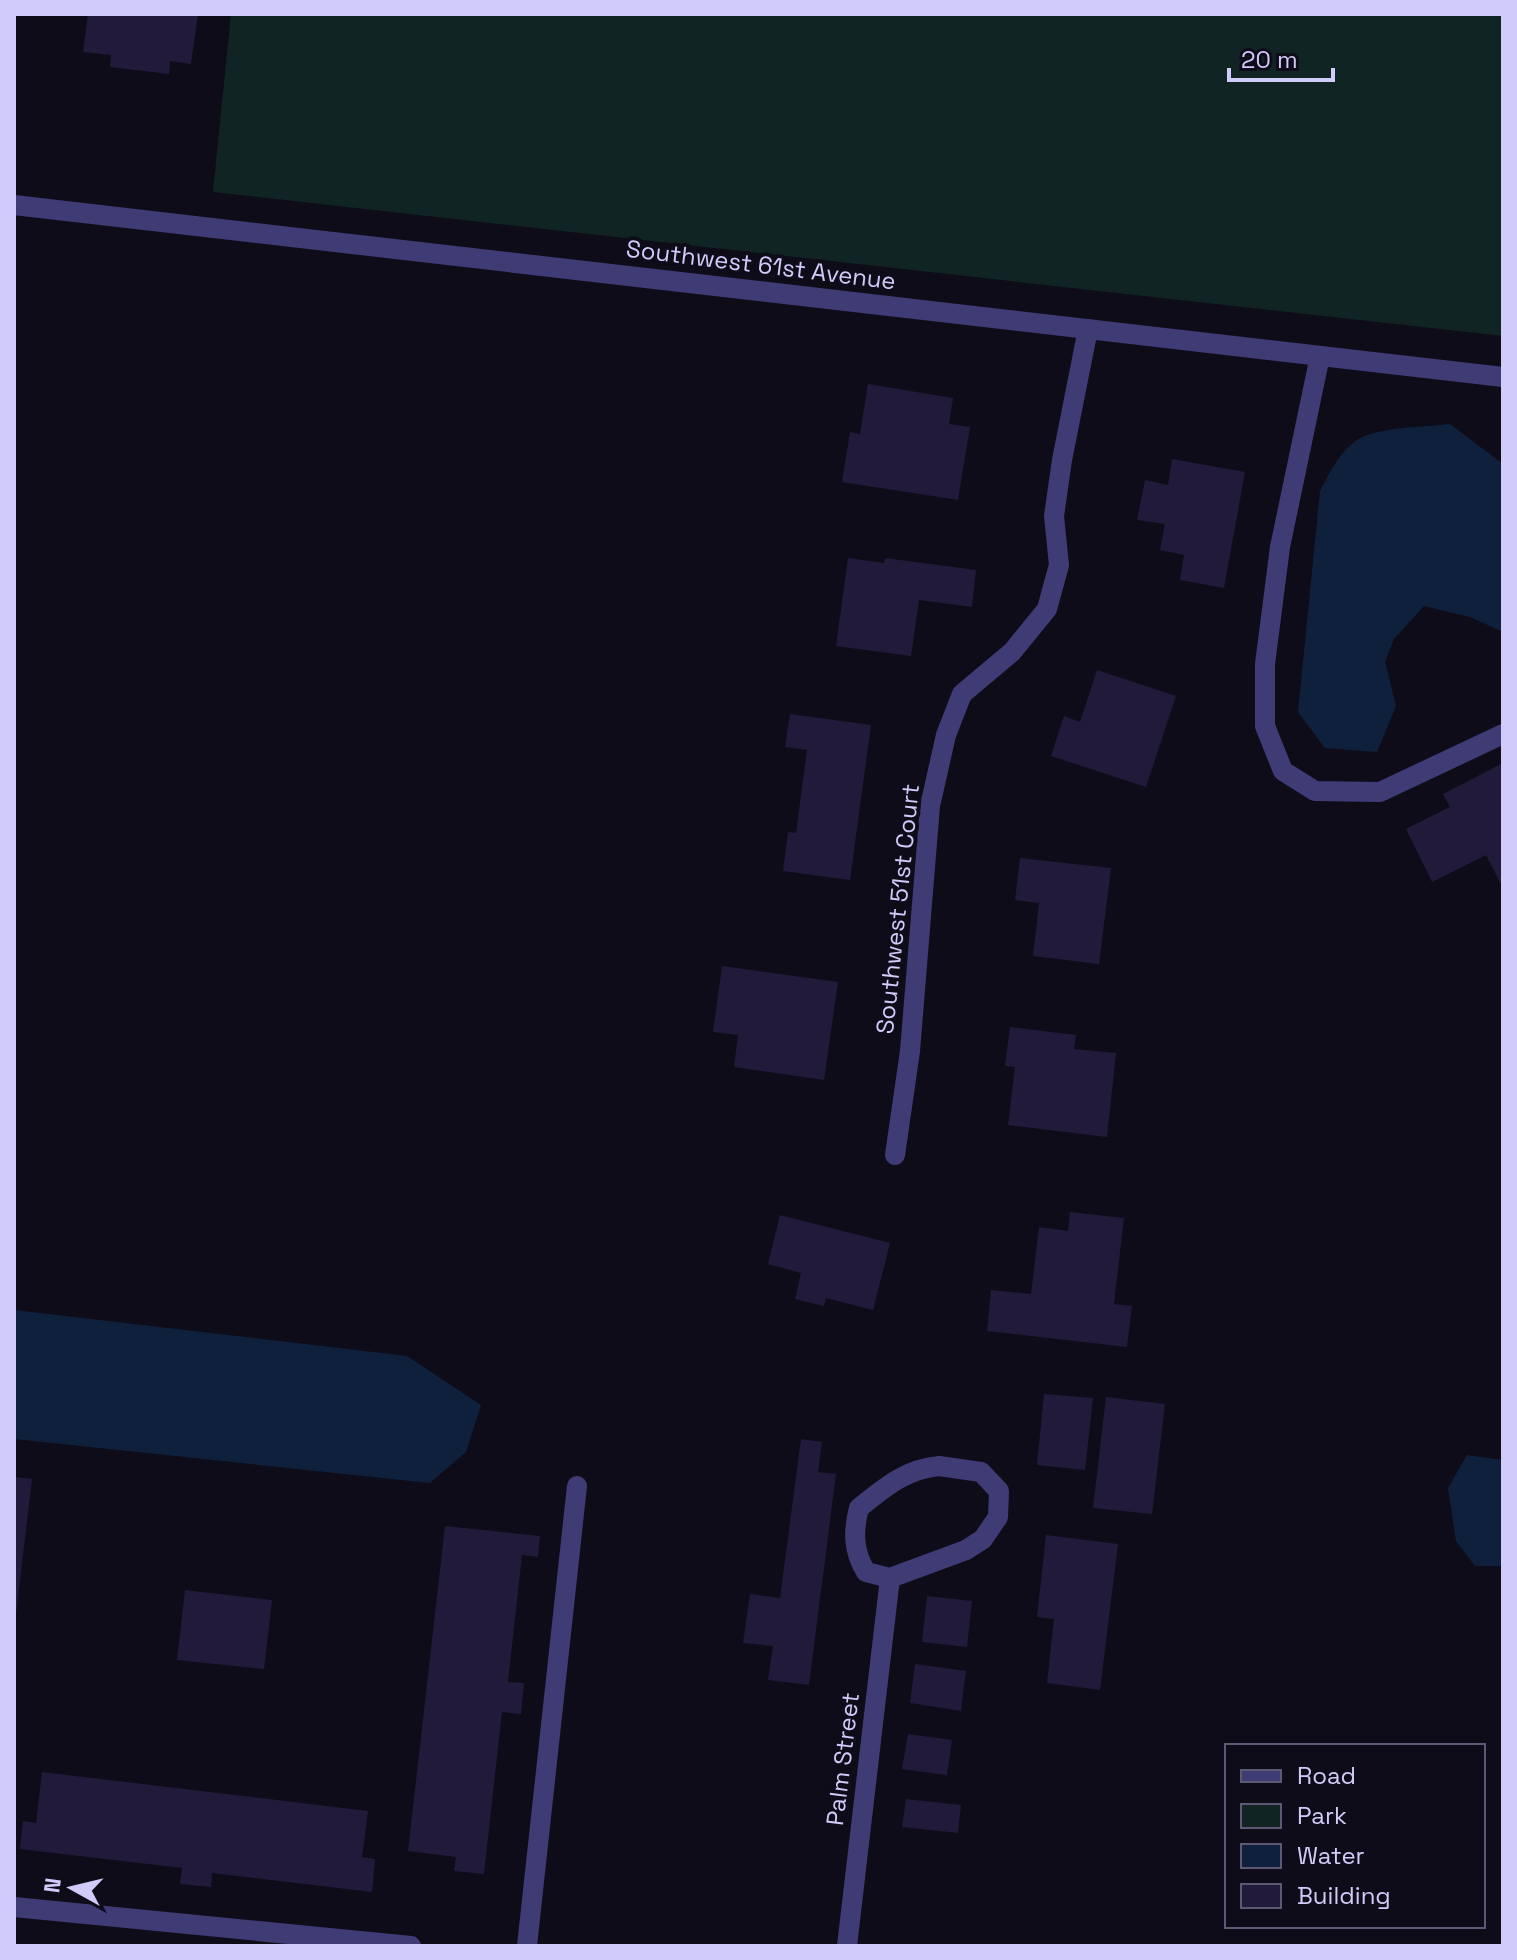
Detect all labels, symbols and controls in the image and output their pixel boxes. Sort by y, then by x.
scale bar [1229,32,1333,82]
text: 20 m [1241,44,1298,75]
street label: Southwest 61st Avenue [625,233,898,296]
street label: Southwest 51st Court [869,782,926,1036]
street label: Palm Street [819,1691,866,1827]
legend [1225,1744,1485,1928]
text: Road [1297,1760,1356,1791]
text: Park [1297,1800,1347,1831]
text: Water [1297,1840,1365,1871]
north arrow [32,1848,112,1928]
text: N [37,1876,67,1894]
text: Building [1297,1880,1391,1911]

